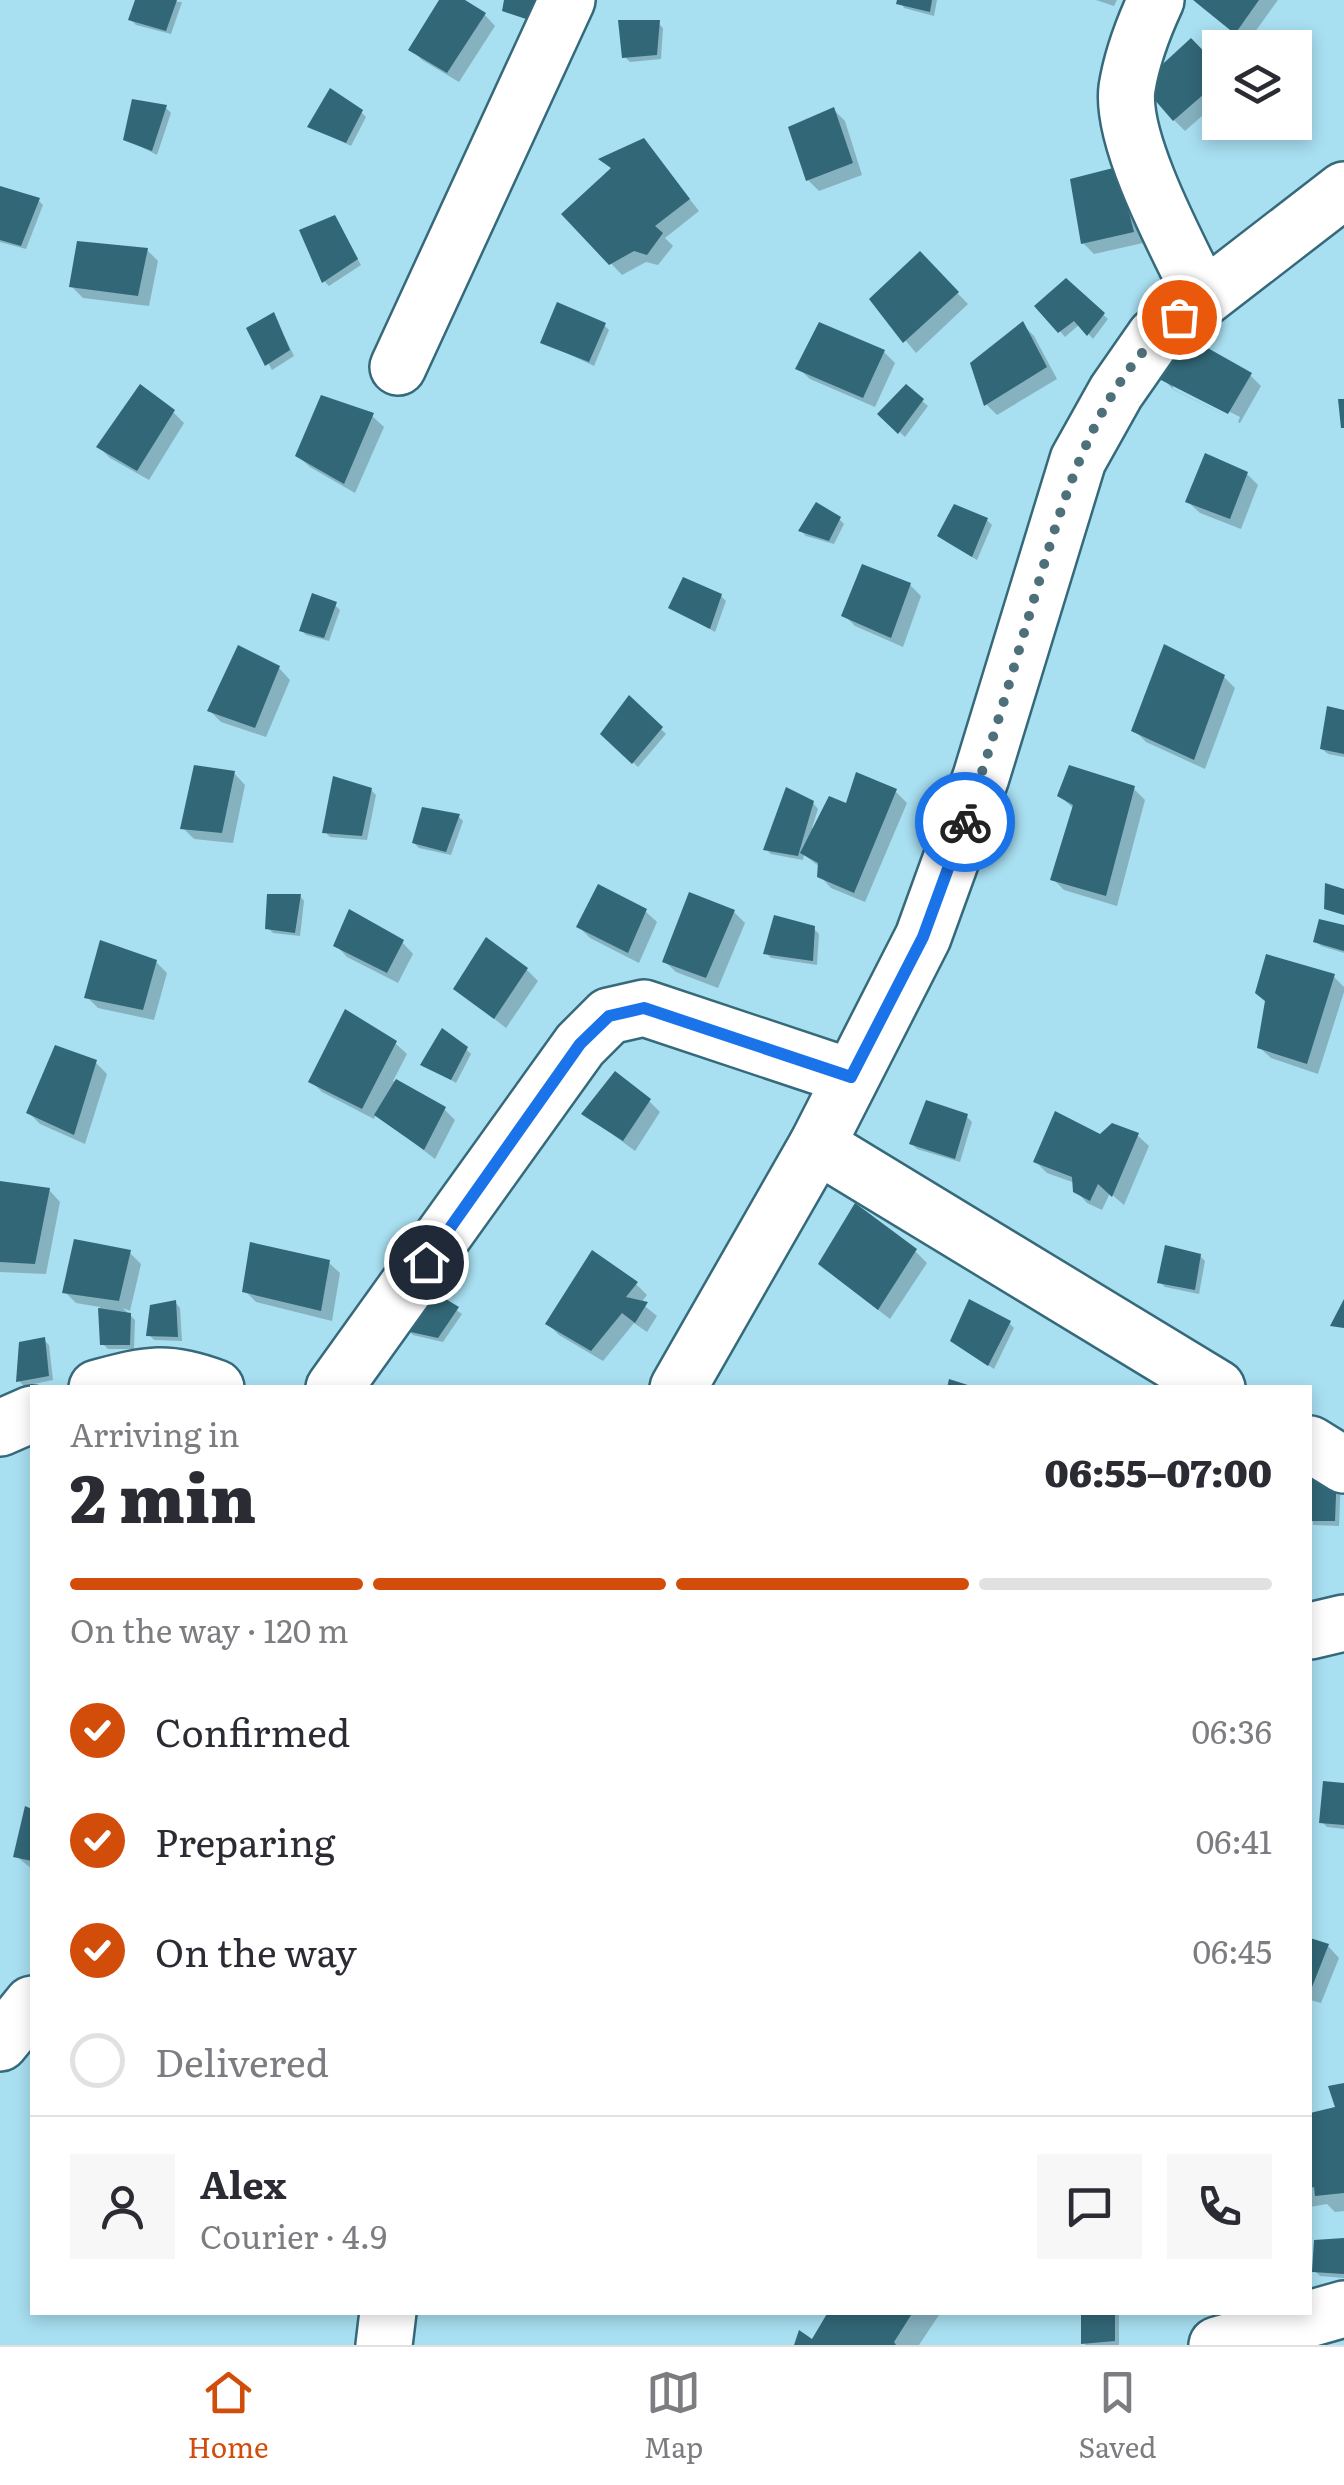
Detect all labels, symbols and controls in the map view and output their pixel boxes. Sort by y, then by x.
map controls [1202,30,1312,140]
button: layers [1202,30,1312,140]
pin [1137,275,1222,360]
icon: bag [1152,290,1207,345]
courier [915,772,1015,872]
icon: bike [938,795,993,850]
pin [384,1220,469,1305]
icon: home [399,1235,454,1290]
text: Arriving in [70,1409,240,1457]
text: 06:55–07:00 [1044,1442,1272,1499]
text: 2 min [70,1446,256,1543]
text: On the way · 120 m [70,1605,349,1653]
text: Confirmed [155,1702,350,1759]
icon: check [70,1703,125,1758]
text: 06:36 [1191,1706,1272,1754]
text: Preparing [155,1812,335,1869]
icon: check [70,1813,125,1868]
text: 06:41 [1196,1816,1272,1864]
text: On the way [155,1922,357,1979]
icon: check [70,1923,125,1978]
text: 06:45 [1192,1926,1272,1974]
text: Delivered [155,2032,329,2089]
button: person [70,2154,175,2259]
text: Alex [200,2154,286,2211]
button: chat [1037,2154,1142,2259]
button: phone [1167,2154,1272,2259]
text: Courier · 4.9 [200,2211,387,2259]
tab: Home [188,2365,268,2467]
tab: Map [644,2365,703,2467]
tab: Saved [1078,2365,1156,2467]

